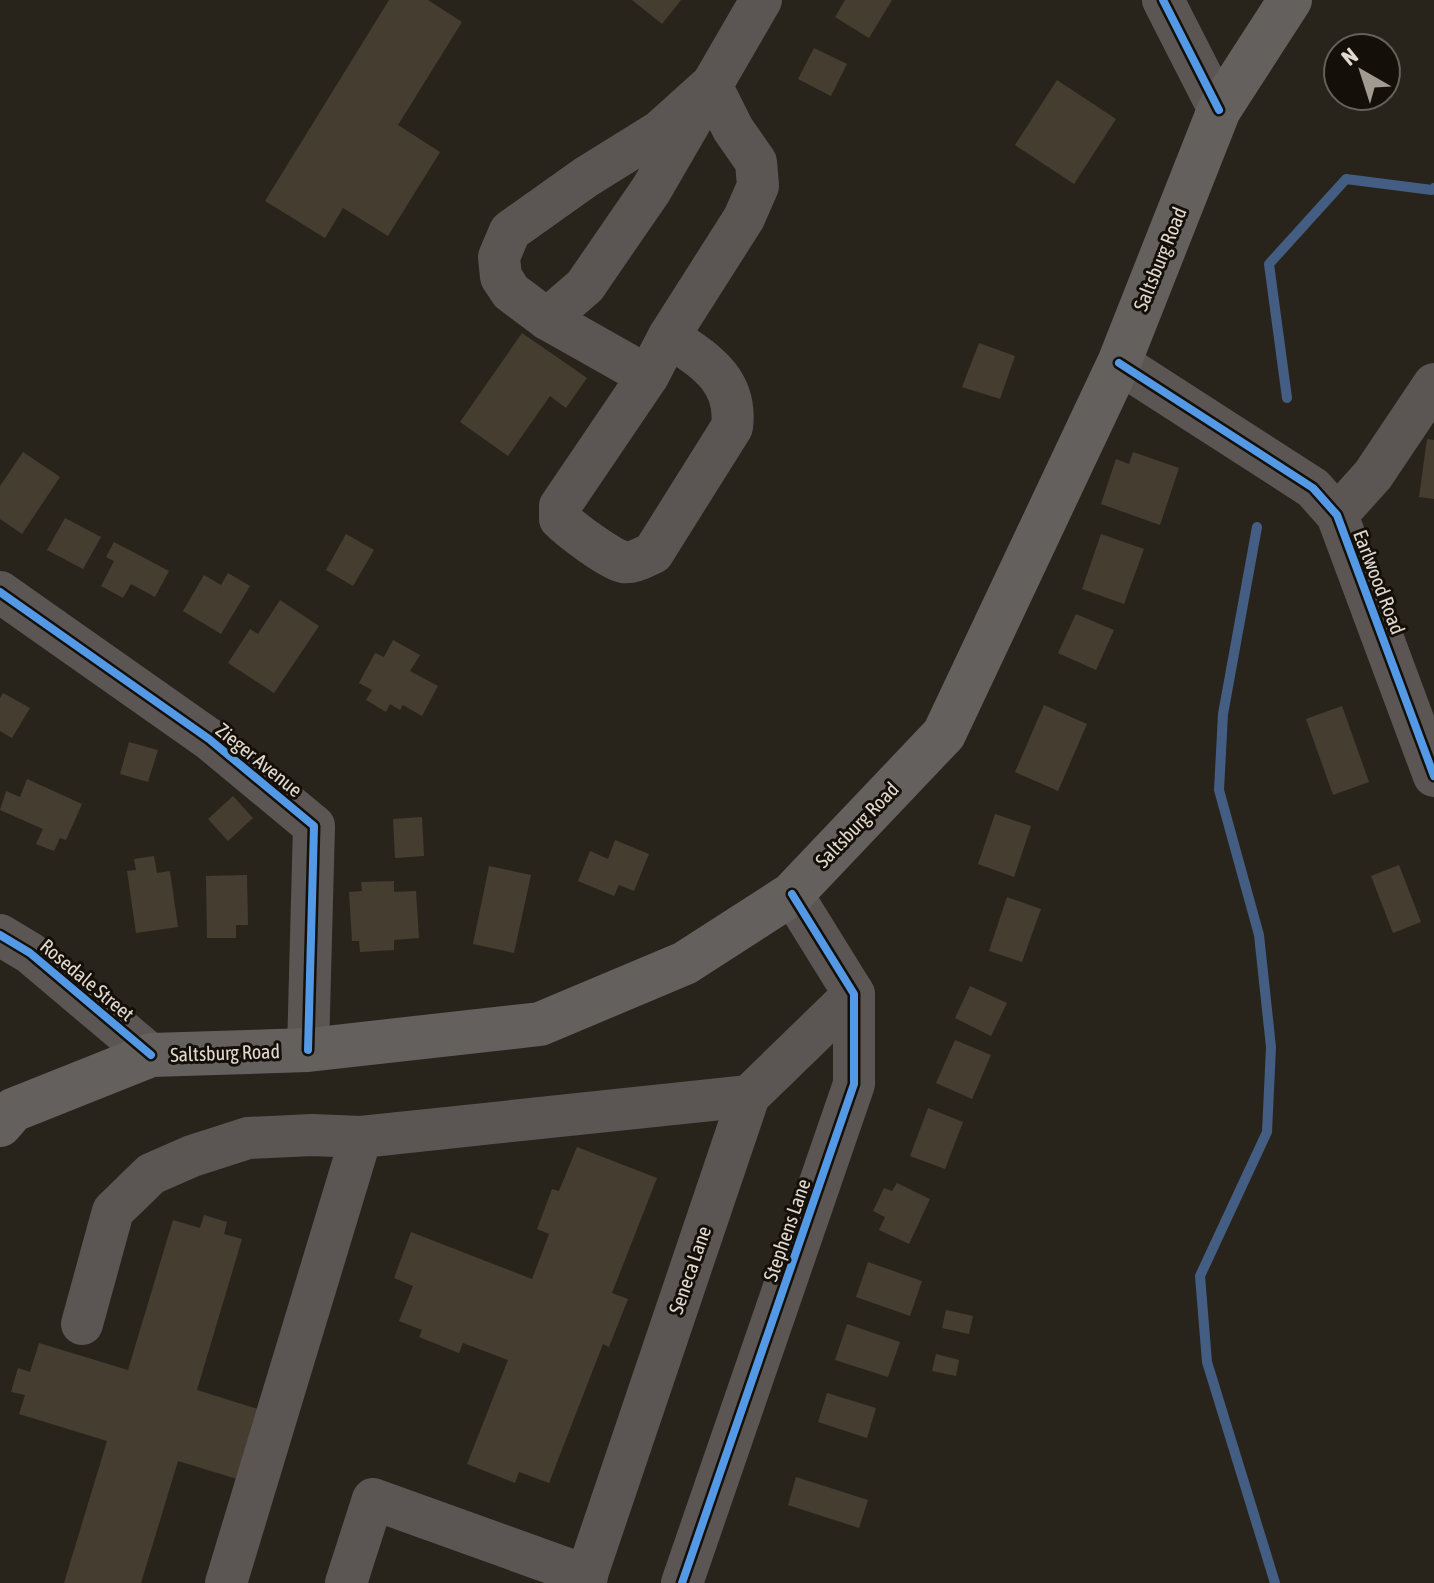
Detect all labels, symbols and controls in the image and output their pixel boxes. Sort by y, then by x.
north arrow [1322,32,1402,112]
text: N [1336,42,1363,71]
street label: Saltsburg Road [1128,204,1191,314]
street label: Earlwood Road [1349,526,1410,637]
street label: Zieger Avenue [212,718,307,801]
street label: Saltsburg Road [810,777,903,872]
street label: Rosedale Street [36,934,139,1026]
street label: Saltsburg Road [170,1039,280,1066]
street label: Stephens Lane [758,1176,815,1284]
street label: Seneca Lane [664,1223,715,1317]

